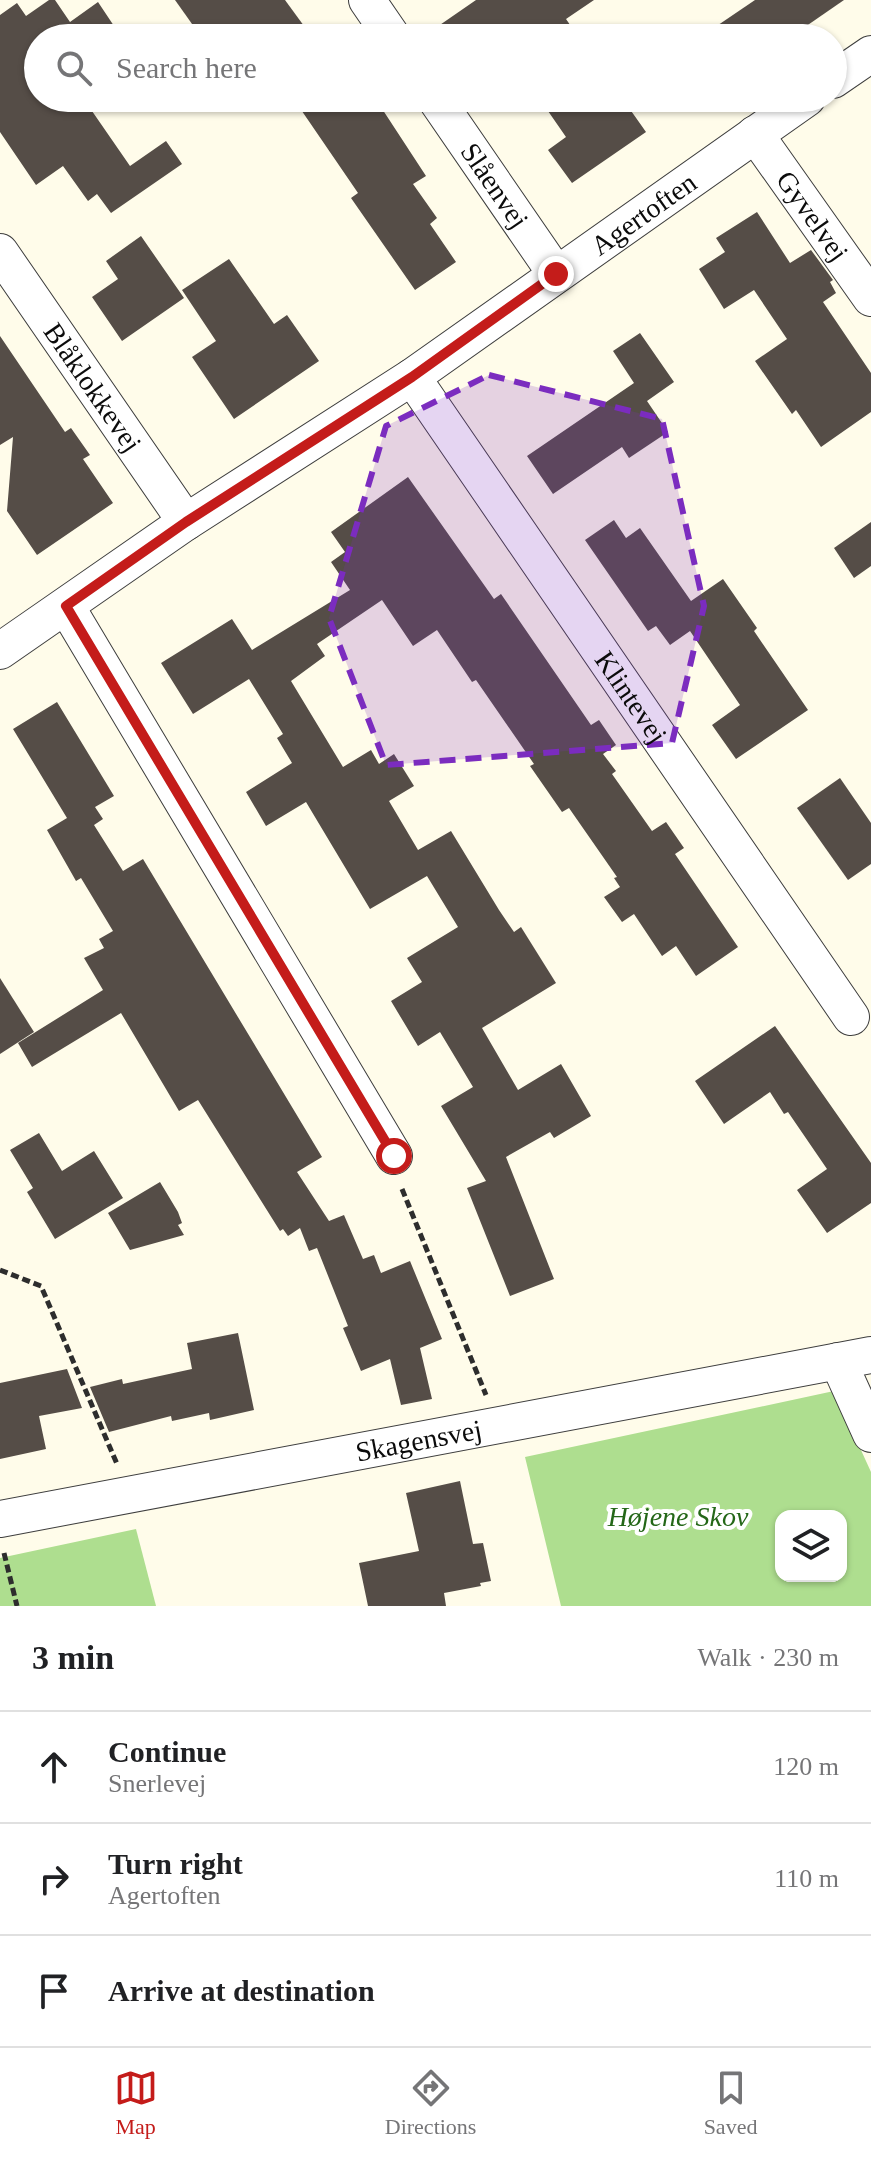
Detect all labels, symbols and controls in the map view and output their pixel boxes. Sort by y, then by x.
search box [24,24,847,112]
icon: search [52,46,96,90]
text: Search here [116,51,257,84]
street label: Slåenvej [455,137,535,234]
street label: Gyvelvej [770,165,855,267]
street label: Agertoften [585,166,702,261]
route end [538,256,574,292]
street label: Blåklokkevej [38,317,148,457]
street label: Klintevej [589,645,674,749]
route start [376,1138,412,1174]
street label: Skagensvej [353,1413,484,1467]
park label: Højene Skov [607,1501,749,1532]
map controls [775,1510,847,1582]
button: layers [775,1510,847,1582]
text: 3 min [32,1639,114,1676]
text: Walk · 230 m [697,1643,839,1672]
text: Continue [108,1735,226,1768]
icon: ahead [32,1745,76,1789]
text: 120 m [773,1752,839,1781]
text: Snerlevej [108,1769,206,1798]
text: Turn right [108,1847,243,1880]
icon: right [32,1857,76,1901]
text: 110 m [774,1864,839,1893]
text: Agertoften [108,1881,221,1910]
icon: arrive [32,1969,76,2013]
text: Arrive at destination [108,1974,375,2007]
tab: Map [114,2066,158,2140]
tab: Directions [385,2066,476,2140]
tab: Saved [704,2066,757,2140]

